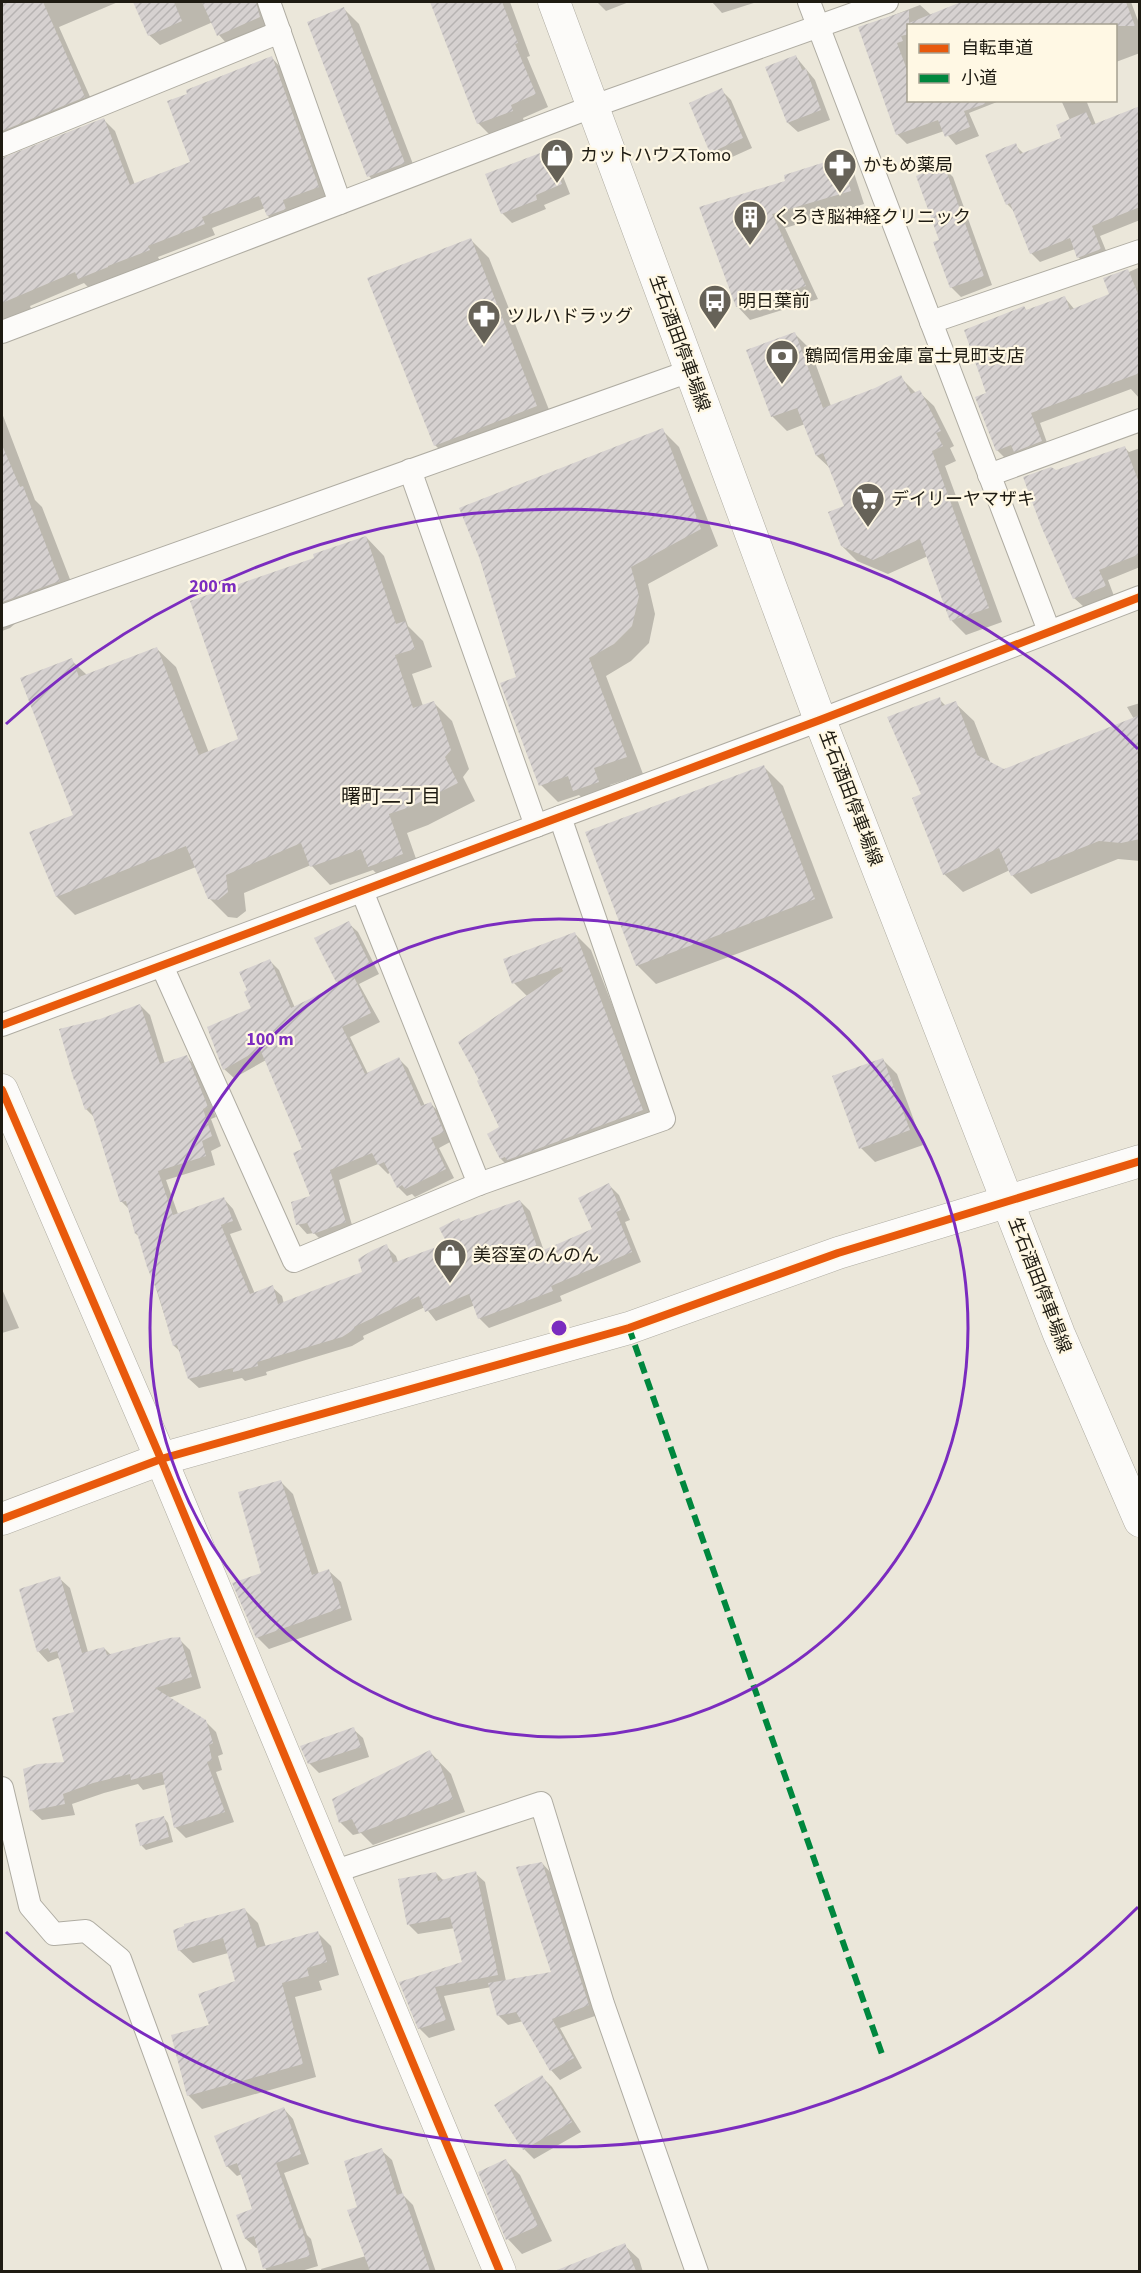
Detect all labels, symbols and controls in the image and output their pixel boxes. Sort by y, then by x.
legend [907,24,1117,102]
text: 自転車道 [961,36,1033,61]
text: 小道 [961,66,997,91]
shop icon: カットハウスTomo [539,137,575,184]
place label: カットハウスTomo [580,143,731,168]
pharmacy icon: かもめ薬局 [822,147,858,194]
place label: かもめ薬局 [863,153,953,178]
building icon: くろき脳神経クリニック [732,199,768,246]
place label: くろき脳神経クリニック [773,205,971,230]
street label: 生石酒田停車場線 [643,271,716,415]
bus stop icon: 明日葉前 [697,283,733,330]
place label: 明日葉前 [738,289,810,314]
pharmacy icon: ツルハドラッグ [466,298,502,345]
place label: ツルハドラッグ [507,304,633,329]
bank icon: 鶴岡信用金庫 富士見町支店 [764,338,800,385]
place label: 鶴岡信用金庫 富士見町支店 [805,344,1025,369]
supermarket icon: デイリーヤマザキ [850,481,886,528]
place label: デイリーヤマザキ [891,487,1035,512]
text: 200 m [189,574,237,599]
street label: 生石酒田停車場線 [813,726,888,870]
district label: 曙町二丁目 [341,783,441,811]
text: 100 m [246,1027,294,1052]
street label: 生石酒田停車場線 [1002,1213,1077,1357]
shop icon: 美容室のんのん [432,1237,468,1284]
place label: 美容室のんのん [473,1243,599,1268]
centre of rings [549,1318,569,1338]

